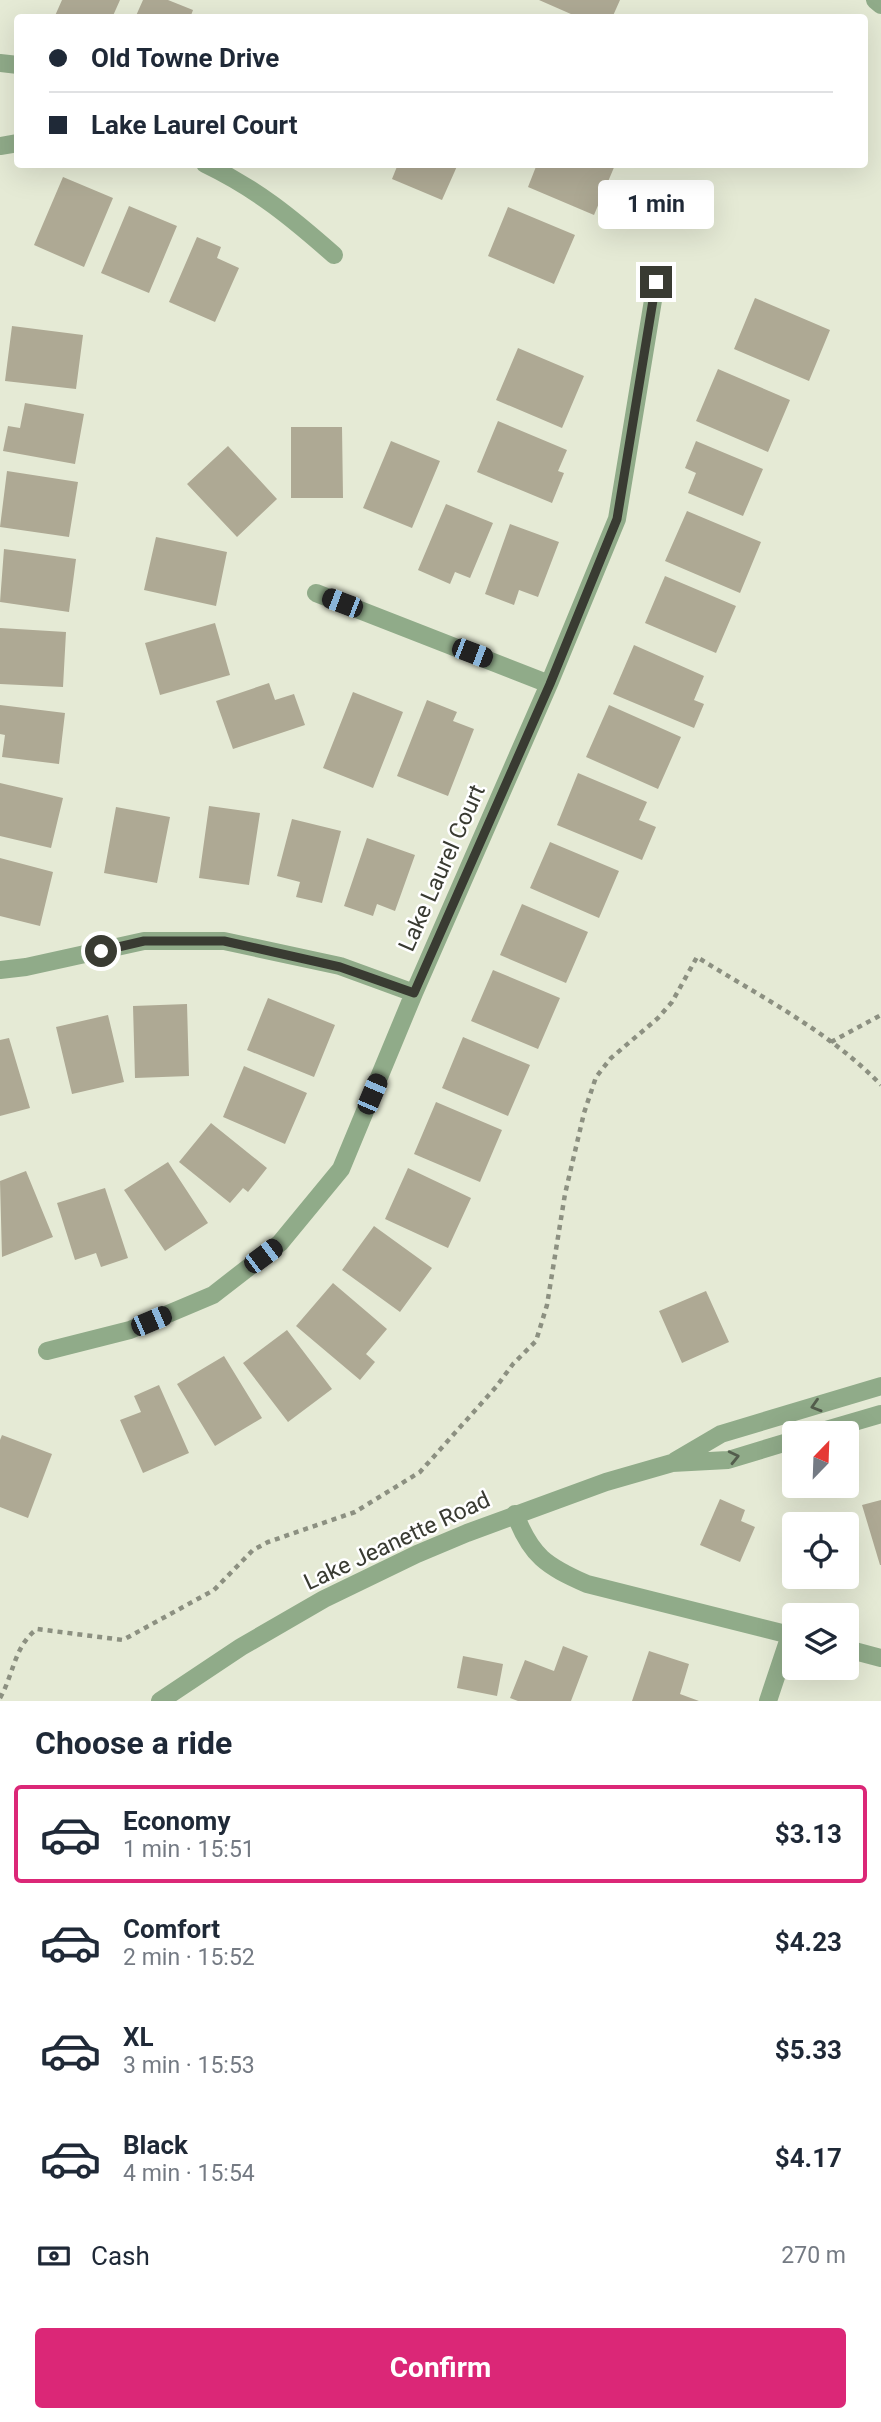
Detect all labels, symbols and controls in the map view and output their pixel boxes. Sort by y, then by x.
text: Old Towne Drive [91,43,279,73]
text: Lake Laurel Court [91,110,298,140]
callout: 1 min [598,180,714,230]
text: 1 min [627,191,685,218]
route end [640,266,672,298]
car [319,586,366,620]
car [449,636,496,670]
street label: Lake Laurel Court [393,781,491,955]
route start [85,935,117,967]
car [355,1071,390,1117]
car [240,1235,287,1277]
car [128,1303,175,1339]
one-way arrow [810,1397,822,1412]
north arrow [782,1421,859,1498]
map controls [782,1421,859,1680]
one-way arrow [728,1451,740,1465]
street label: Lake Jeanette Road [300,1486,494,1596]
button: locate [782,1512,859,1589]
button: layers [782,1603,859,1680]
text: Choose a ride [35,1724,232,1762]
icon: car [39,1803,102,1866]
text: Economy [123,1806,230,1836]
text: $3.13 [775,1819,842,1849]
text: 1 min · 15:51 [123,1836,255,1863]
icon: car [39,1911,102,1974]
text: Comfort [123,1914,220,1944]
text: $4.23 [775,1927,842,1957]
text: 2 min · 15:52 [123,1944,255,1971]
icon: car [39,2019,102,2082]
text: XL [123,2022,154,2052]
text: $5.33 [775,2035,842,2065]
text: 3 min · 15:53 [123,2052,255,2079]
icon: car [39,2127,102,2190]
text: Black [123,2130,188,2160]
text: $4.17 [775,2143,842,2173]
text: 4 min · 15:54 [123,2160,255,2187]
icon: cash [35,2237,73,2275]
text: Cash [91,2241,150,2271]
text: 270 m [781,2242,846,2269]
button: Confirm [35,2328,846,2408]

